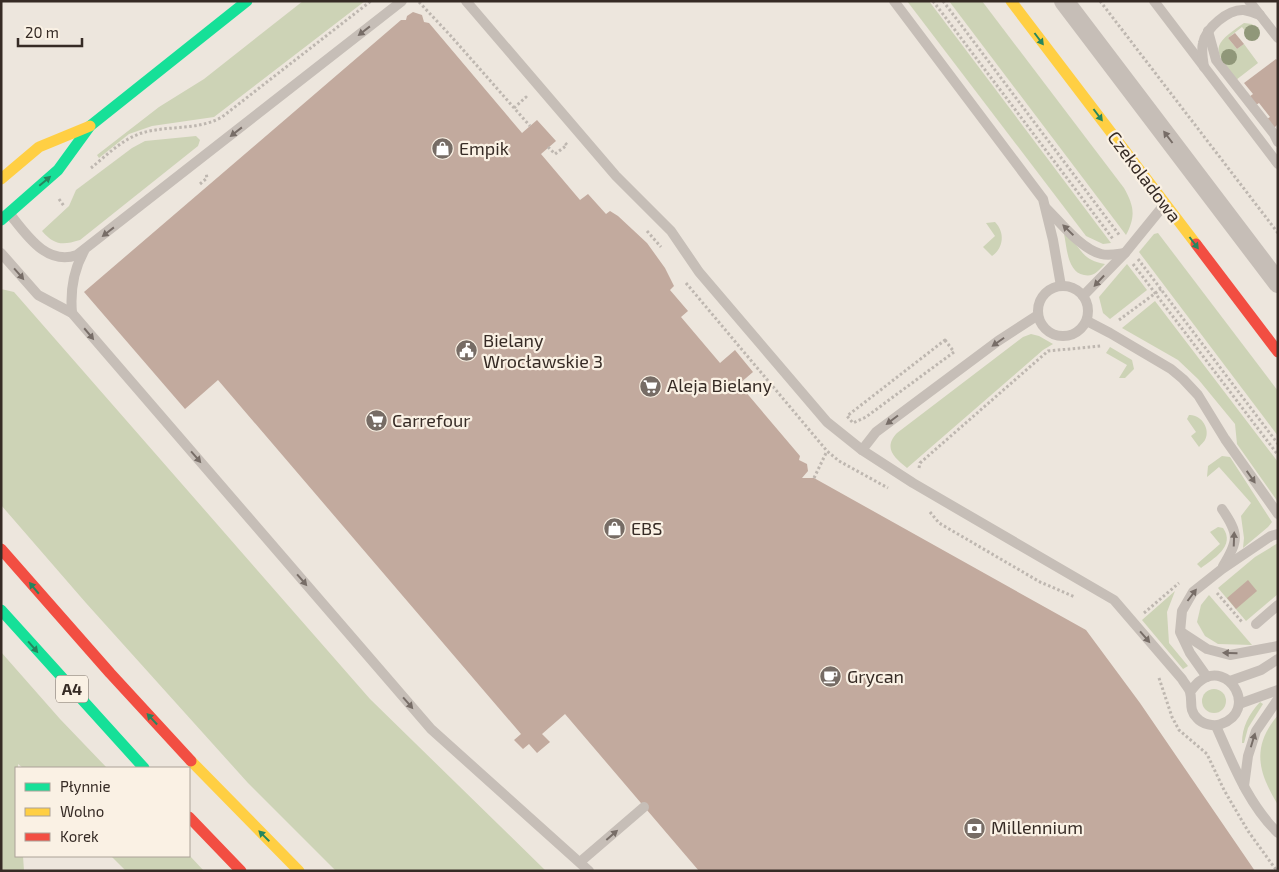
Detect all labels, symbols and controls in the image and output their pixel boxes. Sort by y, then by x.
scale bar [18,15,81,47]
text: 20 m [25,23,59,41]
one-way arrow [357,26,370,37]
one-way arrow [1034,32,1045,45]
one-way arrow [1092,108,1103,121]
one-way arrow [230,126,243,137]
street label: Czekoladowa [1103,126,1186,226]
one-way arrow [1162,131,1173,144]
shop icon: Empik [431,137,455,161]
place label: Empik [459,137,509,159]
one-way arrow [39,175,51,187]
one-way arrow [1062,224,1074,236]
one-way arrow [102,226,115,237]
one-way arrow [1189,236,1200,249]
one-way arrow [14,267,25,280]
one-way arrow [1093,274,1105,286]
one-way arrow [84,327,95,340]
place label: Bielany Wrocławskie 3 [483,329,603,372]
one-way arrow [991,337,1004,347]
public building icon: Bielany Wrocławskie 3 [455,339,479,363]
supermarket icon: Aleja Bielany [639,374,663,398]
place label: Aleja Bielany [667,374,773,396]
supermarket icon: Carrefour [364,409,388,433]
place label: Carrefour [392,409,470,431]
one-way arrow [885,415,899,425]
one-way arrow [190,450,201,463]
one-way arrow [1246,470,1256,484]
shop icon: EBS [603,517,627,541]
place label: EBS [631,517,662,539]
one-way arrow [1230,531,1238,547]
one-way arrow [296,573,308,585]
one-way arrow [28,581,39,594]
one-way arrow [1187,588,1197,602]
one-way arrow [1139,631,1151,643]
one-way arrow [27,640,39,652]
one-way arrow [1222,649,1238,657]
cafe icon: Grycan [819,665,843,689]
place label: Grycan [847,665,904,687]
road number: A4 [56,676,88,702]
one-way arrow [403,696,414,709]
one-way arrow [146,713,158,725]
one-way arrow [1250,732,1258,747]
legend [15,767,190,857]
text: Płynnie [60,777,111,795]
text: Wolno [60,802,104,820]
bank icon: Millennium [963,816,987,840]
place label: Millennium [991,816,1083,838]
text: Korek [60,827,99,845]
one-way arrow [606,829,619,840]
one-way arrow [258,830,270,842]

